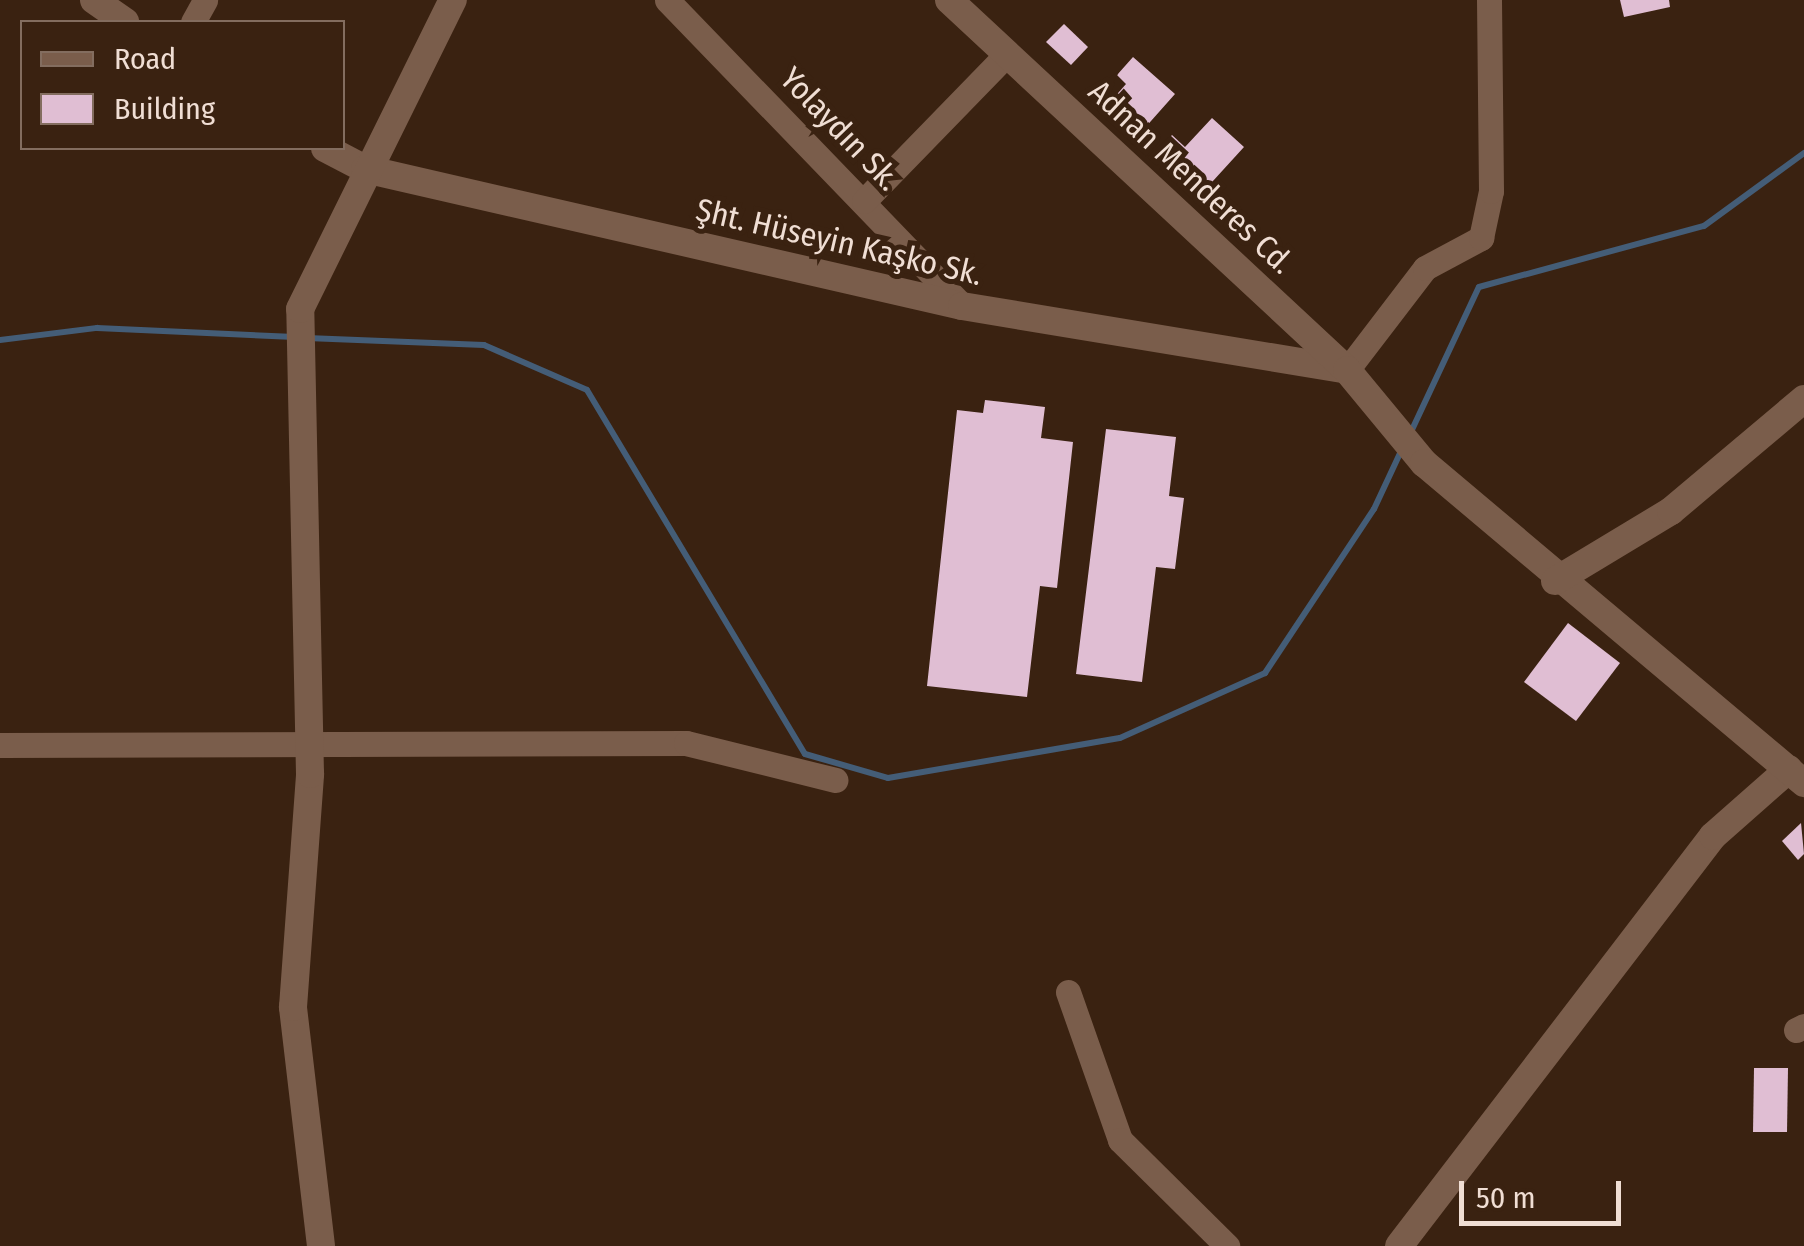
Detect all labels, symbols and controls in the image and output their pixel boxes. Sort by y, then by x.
legend [20,20,345,150]
text: Road [114,41,176,77]
street label: Yolaydın Sk. [772,60,908,198]
street label: Adnan Menderes Cd. [1081,72,1301,282]
text: Building [114,91,215,127]
street label: Şht. Hüseyin Kaşko Sk. [692,190,986,294]
scale bar [1464,1161,1626,1223]
text: 50 m [1476,1180,1536,1216]

